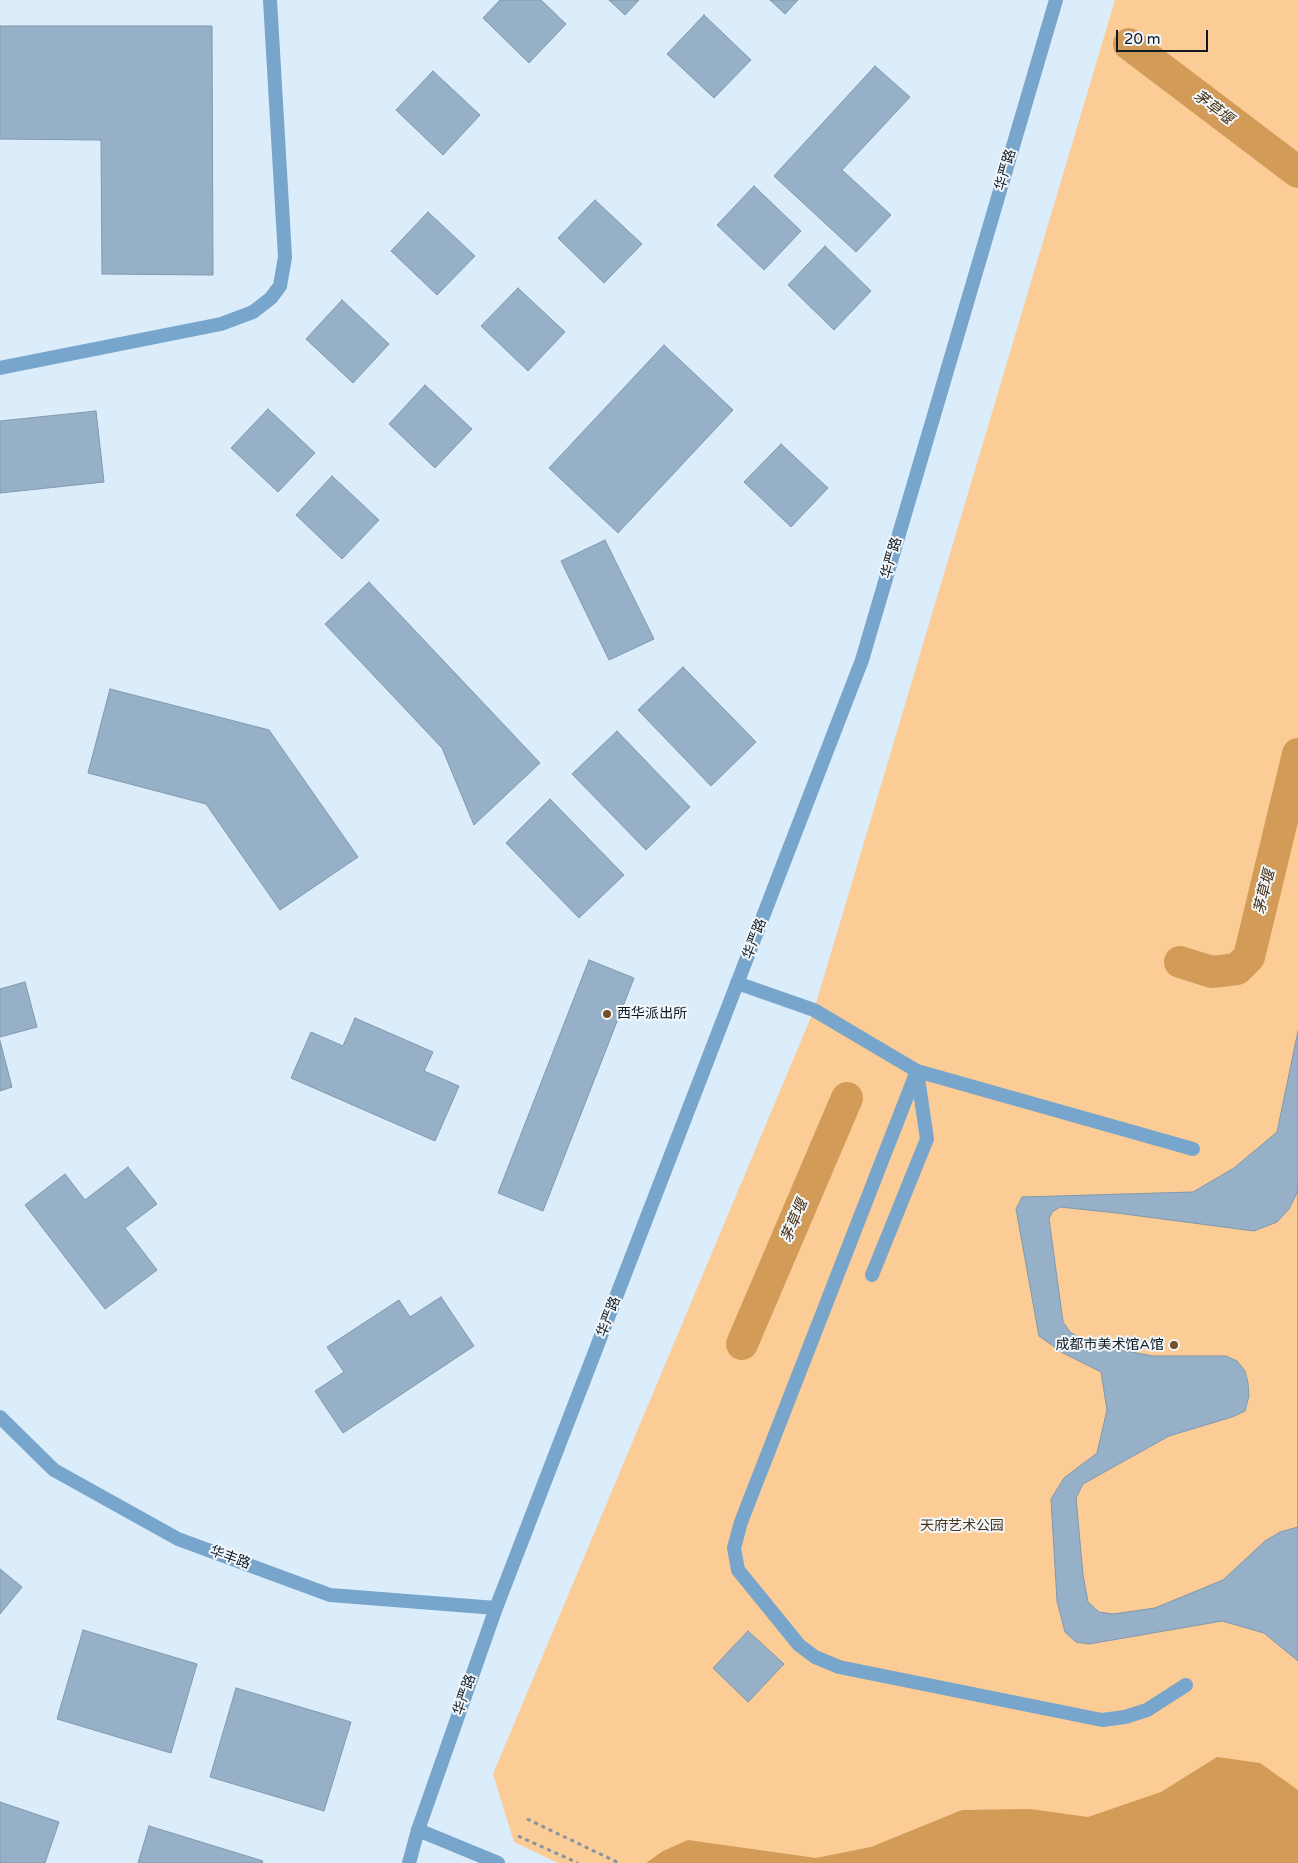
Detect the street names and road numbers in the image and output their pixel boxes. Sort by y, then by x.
street label: 华严路 [992,147,1020,193]
street label: 华严路 [878,535,906,581]
street label: 华严路 [740,916,770,962]
street label: 华严路 [594,1294,624,1340]
street label: 华丰路 [207,1543,253,1573]
street label: 华严路 [450,1672,480,1718]

